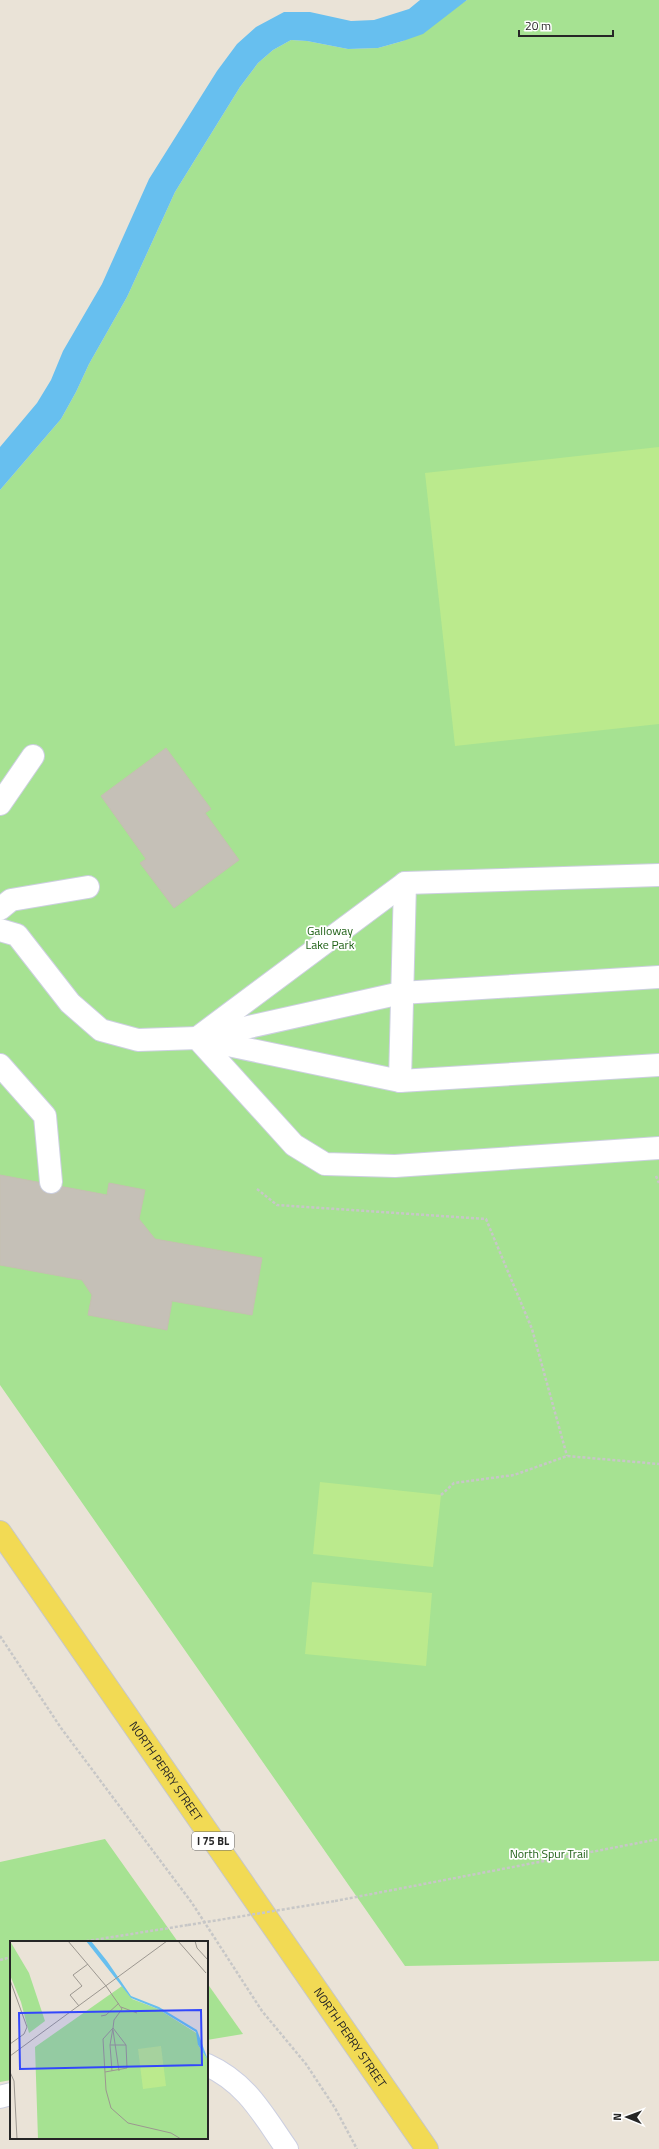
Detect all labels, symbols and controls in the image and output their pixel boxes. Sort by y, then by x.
scale bar [519,12,613,38]
text: 20 m [525,16,551,35]
park label: Galloway Lake Park [305,921,355,954]
street label: NORTH PERRY STREET [125,1717,208,1825]
road number: I 75 BL [192,1832,234,1850]
park label: North Spur Trail [510,1844,588,1863]
inset map [10,1941,208,2139]
street label: NORTH PERRY STREET [309,1984,392,2092]
north arrow [607,2097,647,2137]
text: N [609,2113,625,2121]

